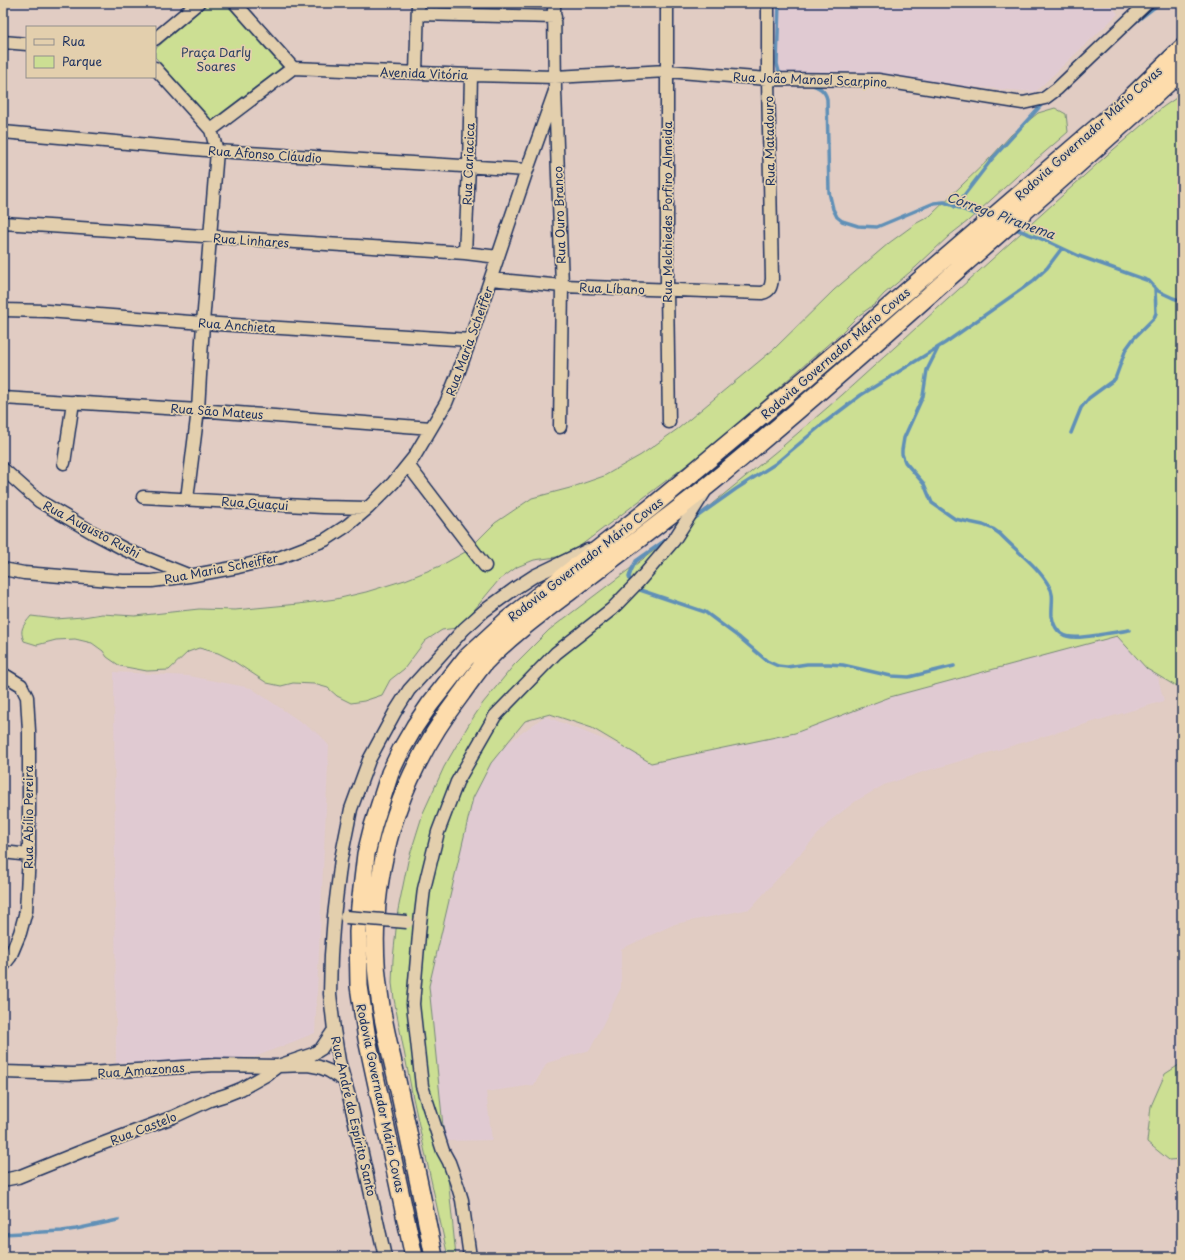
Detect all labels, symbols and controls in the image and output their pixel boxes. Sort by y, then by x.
legend [26,26,156,78]
text: Rua [62,32,86,50]
park label: Praça Darly Soares [181,43,251,75]
text: Parque [62,52,102,70]
street label: Rodovia Governador Mário Covas [1010,61,1166,204]
street label: Avenida Vitória [380,62,469,84]
street label: Rua João Manoel Scarpino [733,67,888,91]
street label: Rua Matadouro [759,95,779,186]
street label: Rua Melchiedes Porfiro Almeida [658,121,676,303]
street label: Rua Cariacica [458,122,478,206]
street label: Rua Afonso Cláudio [208,141,323,167]
street label: Rua Ouro Branco [548,165,570,264]
water label: Córrego Piranema [944,187,1059,244]
street label: Rua Linhares [212,228,290,252]
street label: Rua Líbano [579,278,645,298]
street label: Rua Maria Scheiffer [441,283,497,398]
street label: Rodovia Governador Mário Covas [756,283,914,423]
street label: Rua Anchieta [198,313,277,337]
street label: Rua São Mateus [170,399,265,423]
street label: Rua Guaçui [221,492,289,514]
street label: Rodovia Governador Mário Covas [504,492,667,625]
street label: Rua Augusto Rushi [40,496,144,562]
street label: Rua Maria Scheiffer [162,548,280,588]
street label: Rua Abílio Pereira [19,765,37,869]
street label: Rodovia Governador Mário Covas [352,1002,410,1195]
street label: Rua André do Espírito Santo [327,1034,381,1198]
street label: Rua Amazonas [97,1058,186,1082]
street label: Rua Castelo [107,1107,179,1149]

